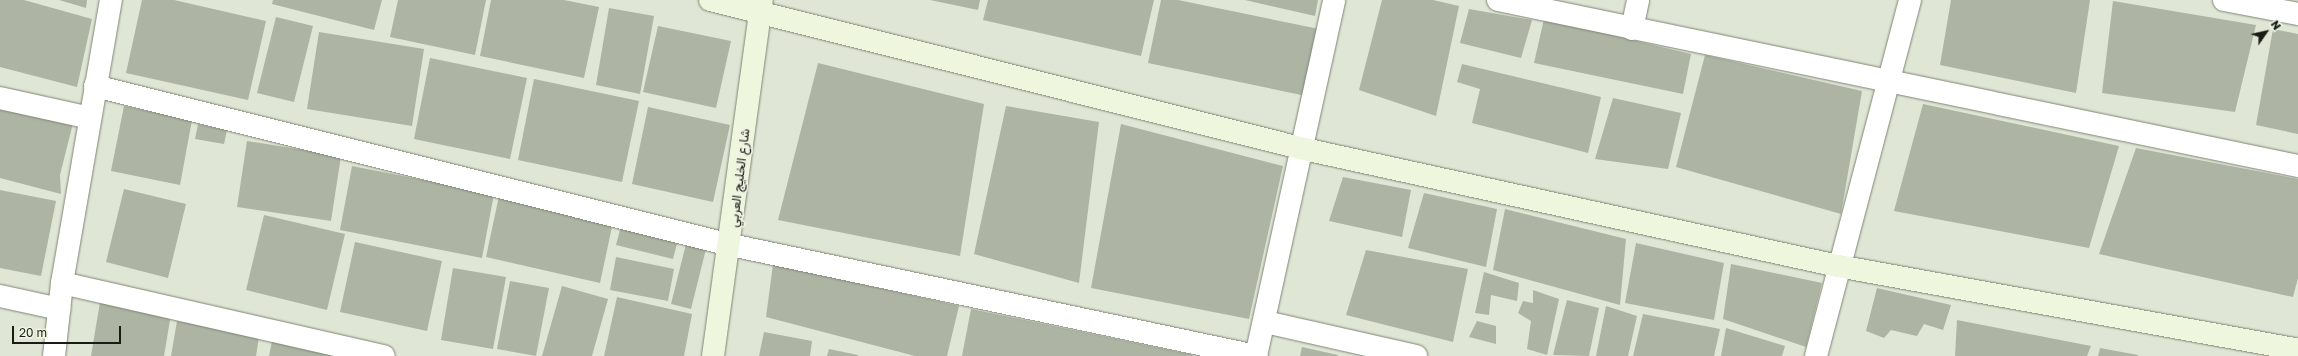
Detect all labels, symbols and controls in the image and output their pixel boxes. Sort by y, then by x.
north arrow [2246,12,2286,52]
text: N [2269,18,2284,32]
street label: شارع الخليج العربي [725,128,753,228]
scale bar [14,318,123,344]
text: 20 m [19,325,47,340]

